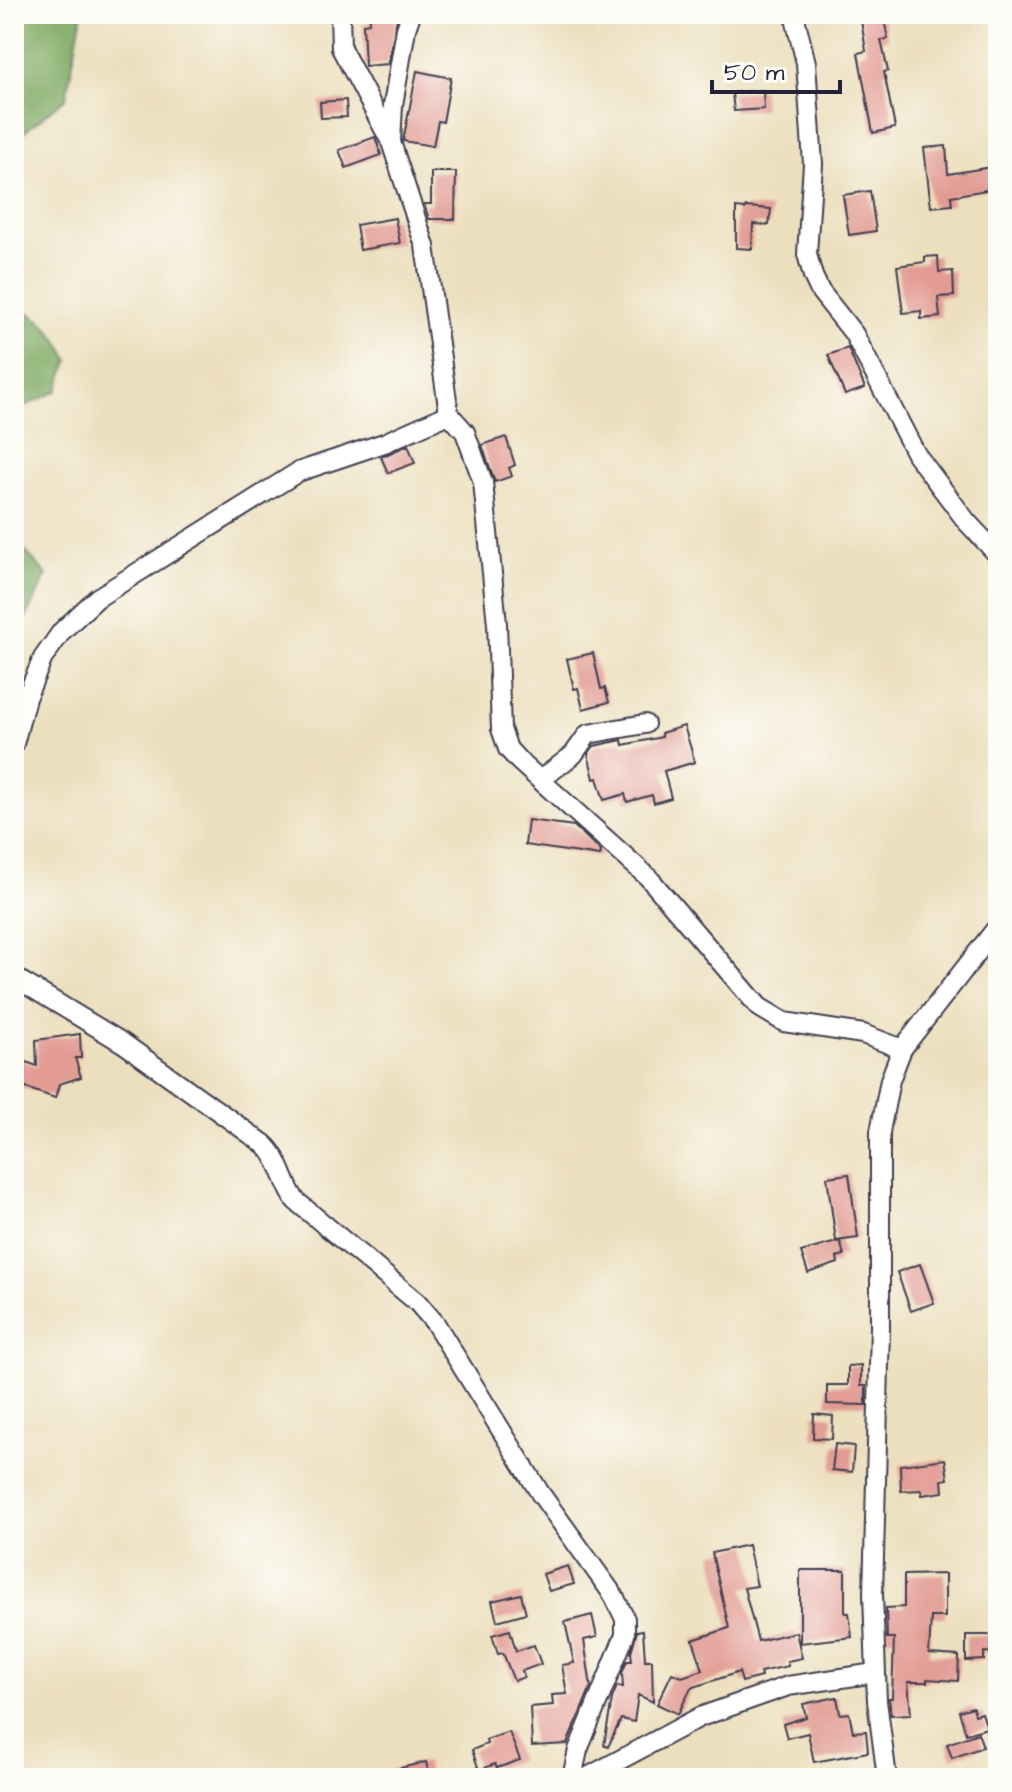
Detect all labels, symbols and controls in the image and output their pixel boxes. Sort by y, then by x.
scale bar [712,44,840,94]
text: 50 m [724,56,785,90]

